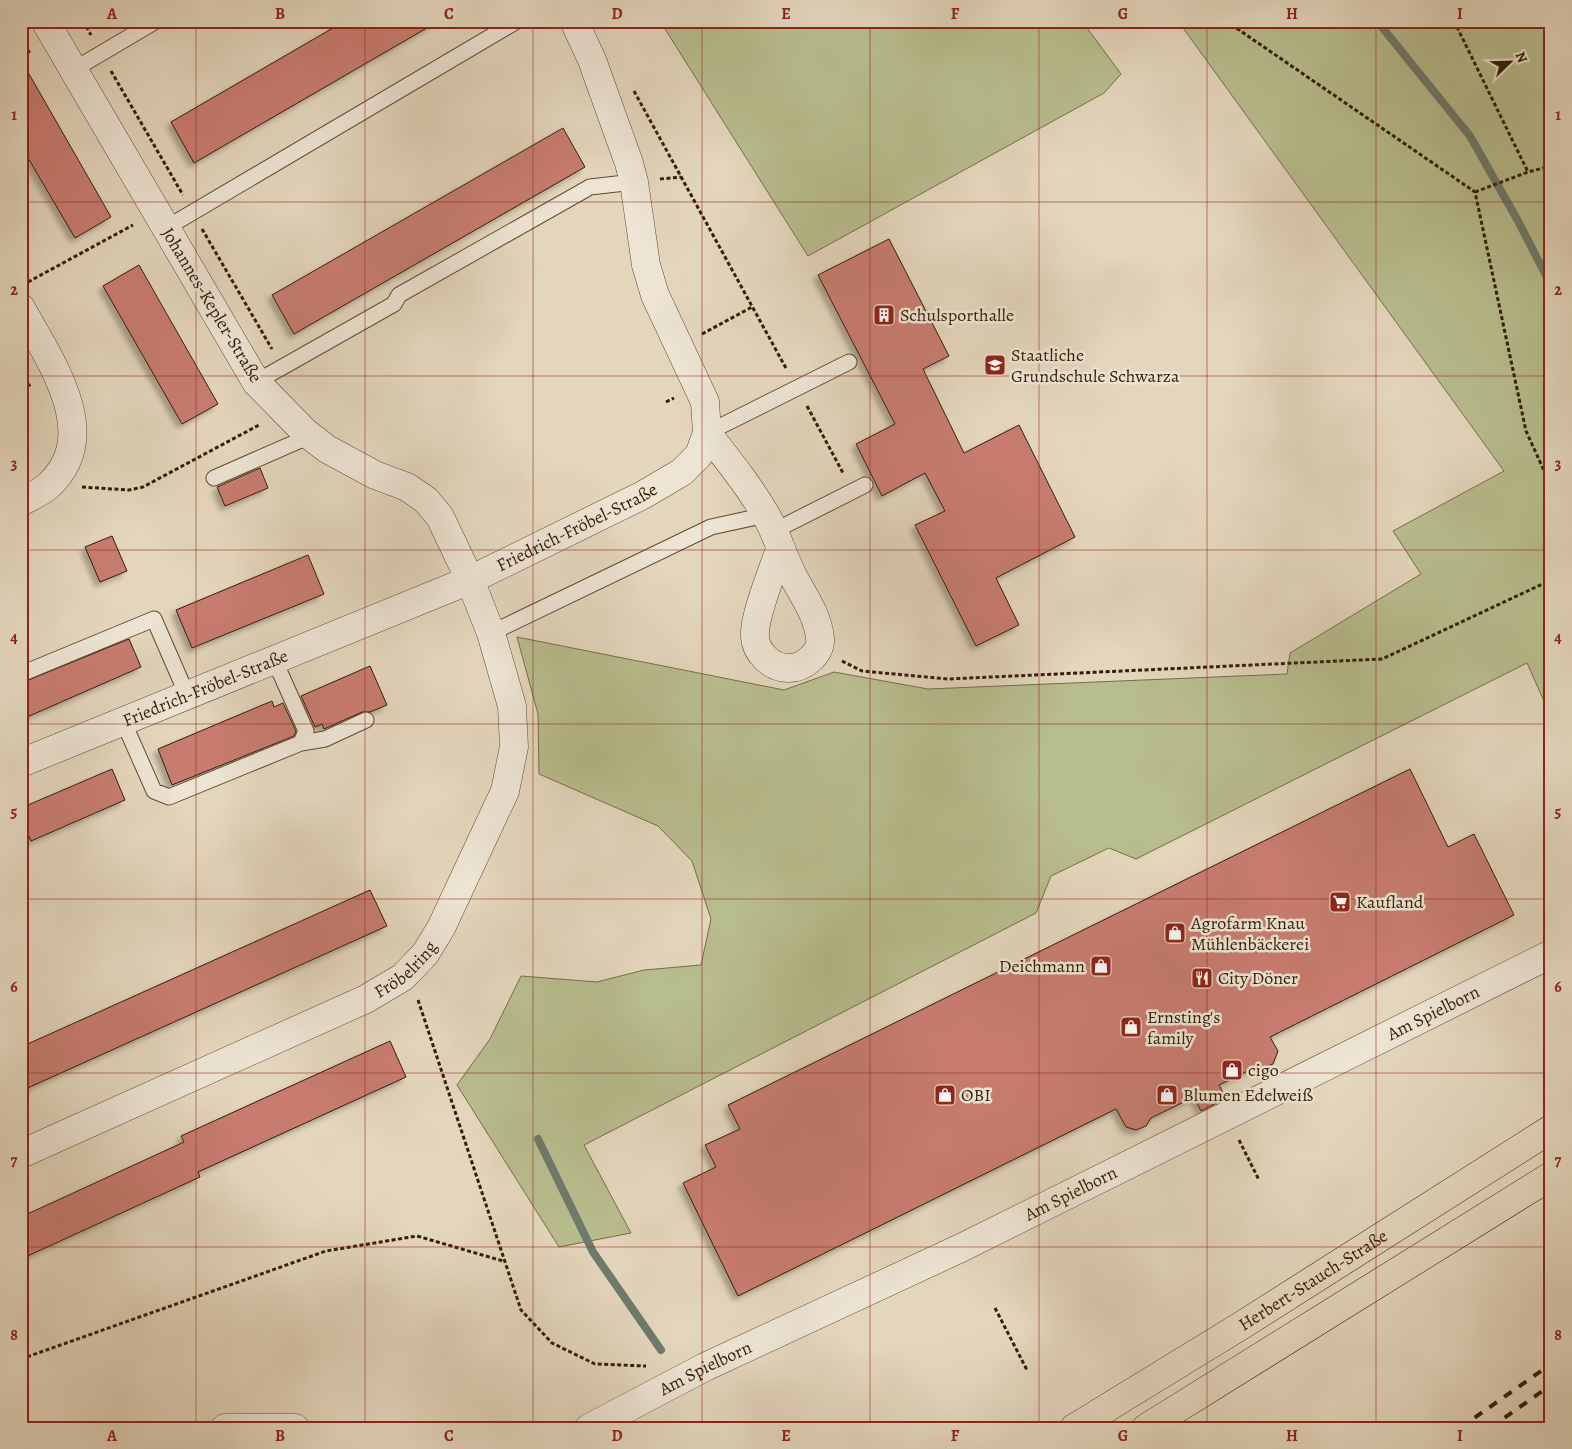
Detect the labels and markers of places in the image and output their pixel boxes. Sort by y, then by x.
building icon: Schulsporthalle [872,303,896,327]
place label: Schulsporthalle [900,303,1014,327]
place label: Staatliche Grundschule Schwarza [1011,343,1180,388]
school or university icon: Staatliche Grundschule Schwarza [983,353,1007,377]
supermarket icon: Kaufland [1328,890,1352,914]
place label: Kaufland [1356,890,1424,914]
place label: Agrofarm Knau Mühlenbäckerei [1190,911,1309,956]
shop icon: Agrofarm Knau Mühlenbäckerei [1163,921,1187,945]
place label: Deichmann [999,954,1085,978]
shop icon: Deichmann [1089,954,1113,978]
restaurant icon: City Döner [1190,966,1214,990]
place label: City Döner [1218,966,1298,990]
place label: Ernsting's family [1147,1005,1221,1050]
shop icon: Ernsting's family [1119,1015,1143,1039]
shop icon: cigo [1220,1058,1244,1082]
place label: cigo [1248,1058,1279,1082]
shop icon: OBI [933,1083,957,1107]
place label: OBI [961,1083,991,1107]
shop icon: Blumen Edelweiß [1155,1083,1179,1107]
place label: Blumen Edelweiß [1183,1083,1313,1107]

